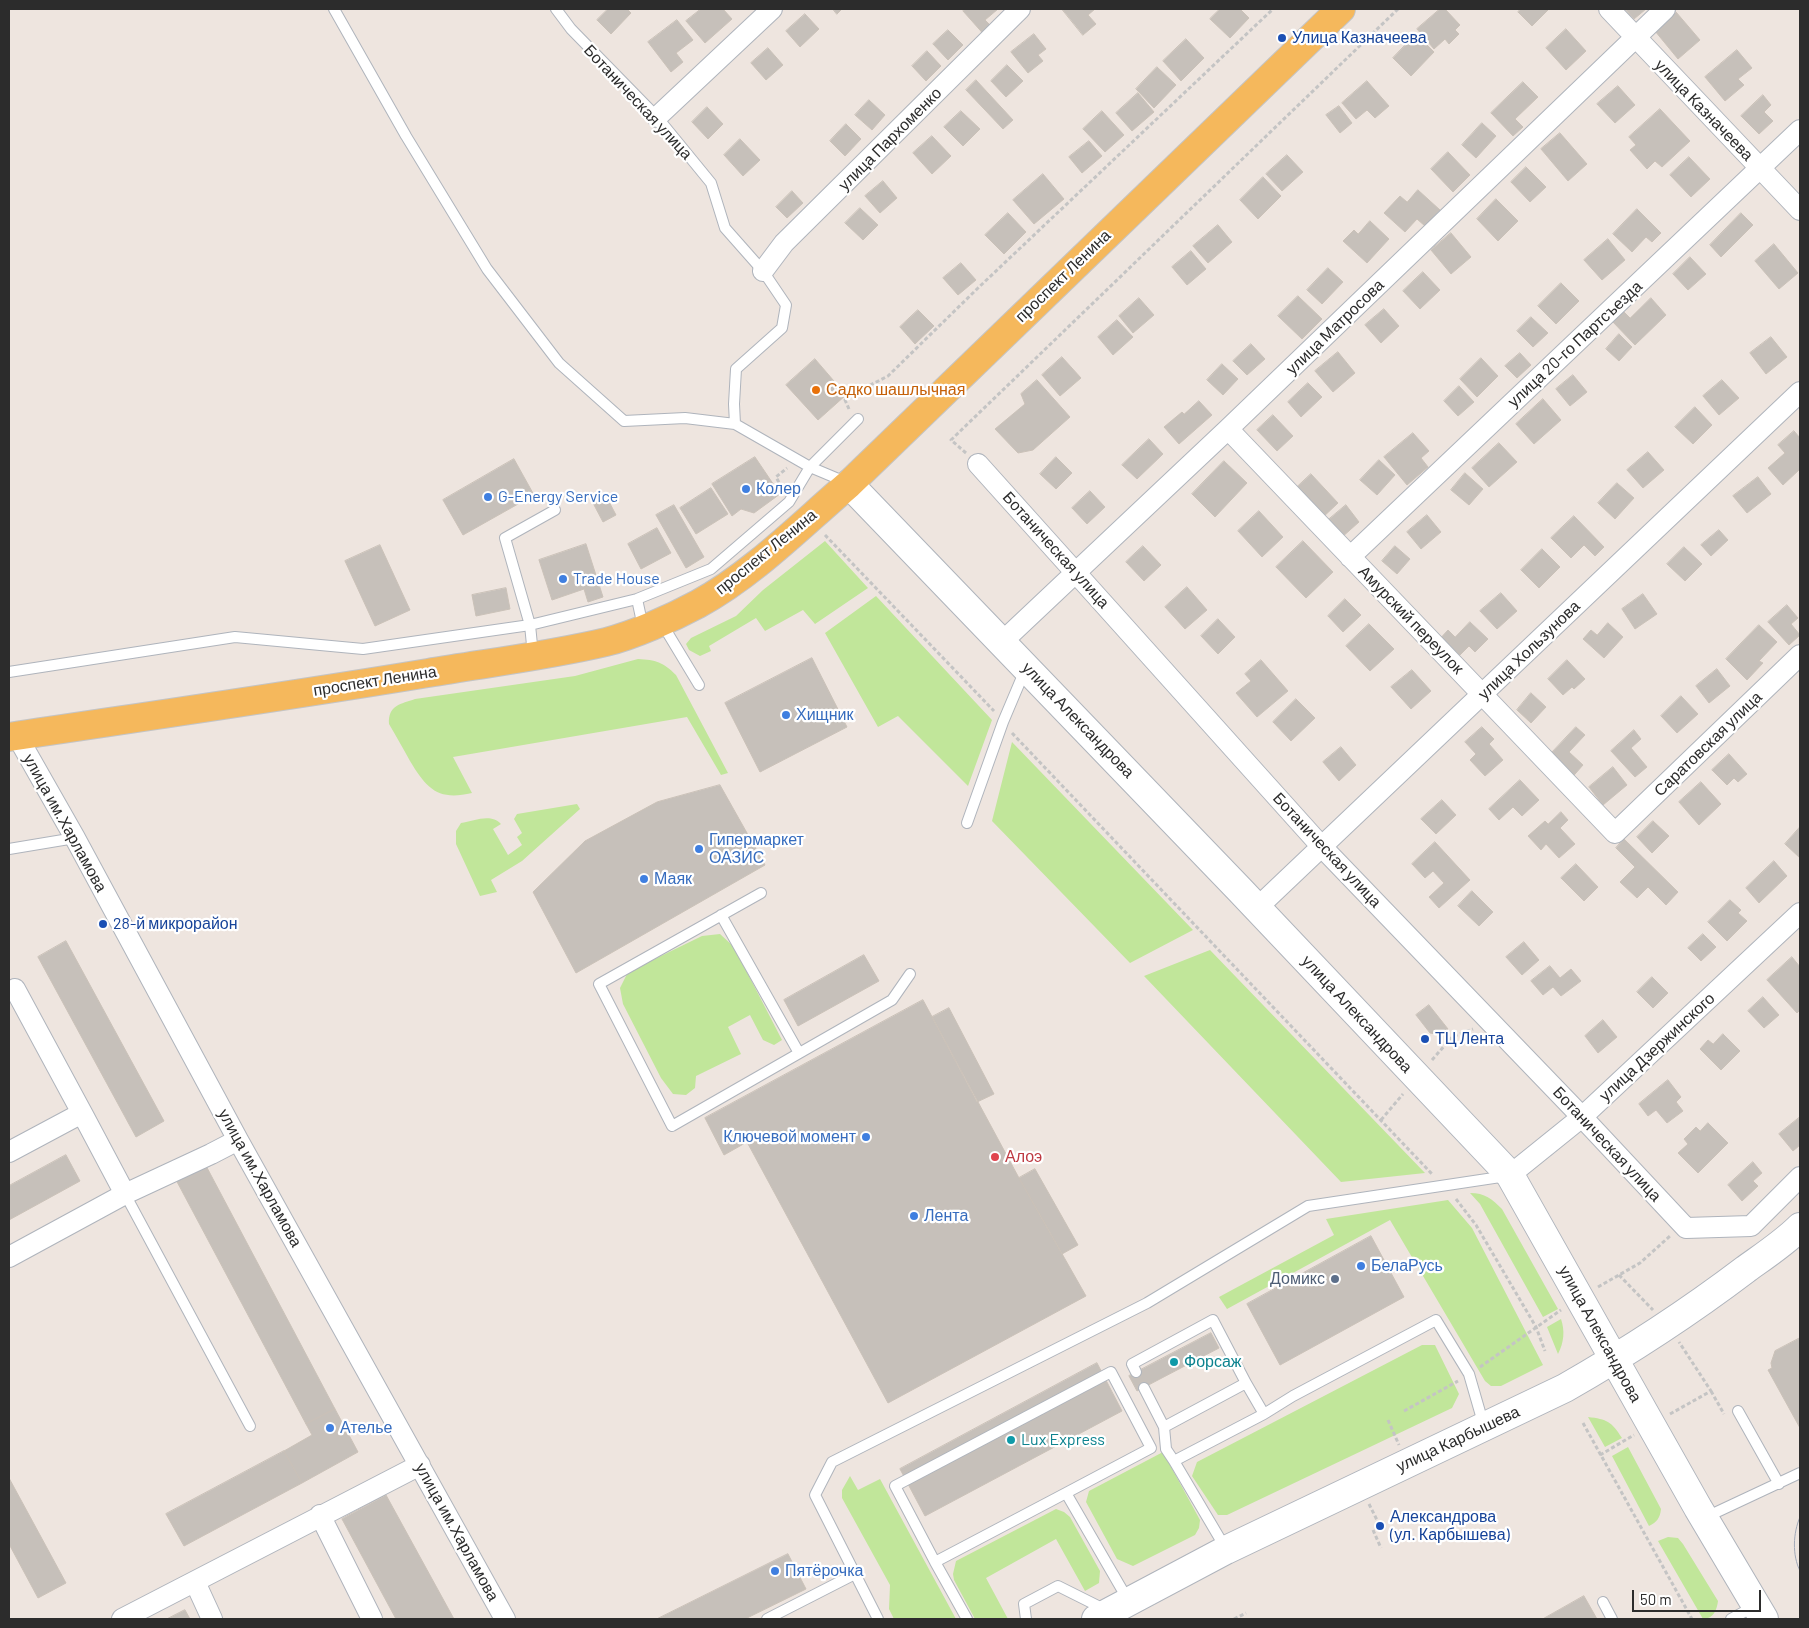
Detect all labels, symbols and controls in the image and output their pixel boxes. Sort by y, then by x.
place label: Улица Казначеева [1292,28,1427,48]
marker: Улица Казначеева [1276,32,1288,44]
street label: Ботаническая улица [580,41,696,163]
street label: улица Казначеева [1651,55,1757,165]
street label: улица Пархоменко [834,83,946,195]
street label: проспект Ленина [1012,226,1114,326]
street label: улица Матросова [1282,275,1388,379]
street label: улица 20-го Партсъезда [1504,277,1646,411]
place label: Садко шашлычная [826,380,965,400]
marker: Садко шашлычная [810,384,822,396]
place label: Колер [756,479,801,499]
marker: Колер [740,483,752,495]
place label: G-Energy Service [498,487,618,507]
street label: Ботаническая улица [999,488,1113,612]
marker: G-Energy Service [482,491,494,503]
street label: проспект Ленина [712,505,820,599]
street label: Амурский переулок [1354,562,1468,678]
place label: Trade House [573,569,660,589]
marker: Trade House [557,573,569,585]
street label: улица Хользунова [1474,597,1584,703]
street label: улица Александрова [1018,658,1138,782]
street label: проспект Ленина [312,662,438,700]
street label: Саратовская улица [1650,688,1766,800]
place label: Хищник [796,705,854,725]
marker: Хищник [780,709,792,721]
street label: улица им.Харламова [19,751,111,895]
street label: Ботаническая улица [1269,789,1385,911]
place label: Гипермаркет ОАЗИС [709,830,804,868]
marker: Гипермаркет ОАЗИС [693,843,705,855]
place label: Маяк [654,869,692,889]
marker: Маяк [638,873,650,885]
place label: 28-й микрорайон [113,914,238,934]
marker: 28-й микрорайон [97,918,109,930]
street label: улица Александрова [1298,951,1416,1077]
street label: улица Дзержинского [1595,989,1719,1105]
place label: ТЦ Лента [1435,1029,1504,1049]
marker: ТЦ Лента [1419,1033,1431,1045]
street label: Ботаническая улица [1549,1083,1665,1205]
street label: улица им.Харламова [214,1106,306,1250]
place label: Ключевой момент [723,1127,856,1147]
marker: Ключевой момент [860,1131,872,1143]
place label: Алоэ [1005,1147,1042,1167]
marker: Алоэ [989,1151,1001,1163]
place label: Лента [924,1206,968,1226]
marker: Лента [908,1210,920,1222]
place label: БелаРусь [1371,1256,1443,1276]
marker: БелаРусь [1355,1260,1367,1272]
street label: улица Александрова [1554,1262,1646,1406]
place label: Домикс [1270,1269,1325,1289]
marker: Домикс [1329,1273,1341,1285]
place label: Форсаж [1184,1352,1242,1372]
marker: Форсаж [1168,1356,1180,1368]
street label: улица Карбышева [1393,1402,1523,1476]
place label: Ателье [340,1418,392,1438]
marker: Ателье [324,1422,336,1434]
place label: Lux Express [1021,1430,1105,1450]
marker: Lux Express [1005,1434,1017,1446]
street label: улица им.Харламова [411,1460,503,1604]
place label: Александрова (ул. Карбышева) [1390,1507,1510,1545]
marker: Александрова (ул. Карбышева) [1374,1520,1386,1532]
place label: Пятёрочка [785,1561,863,1581]
marker: Пятёрочка [769,1565,781,1577]
scale bar [1634,1580,1763,1612]
text: 50 m [1640,1590,1672,1608]

